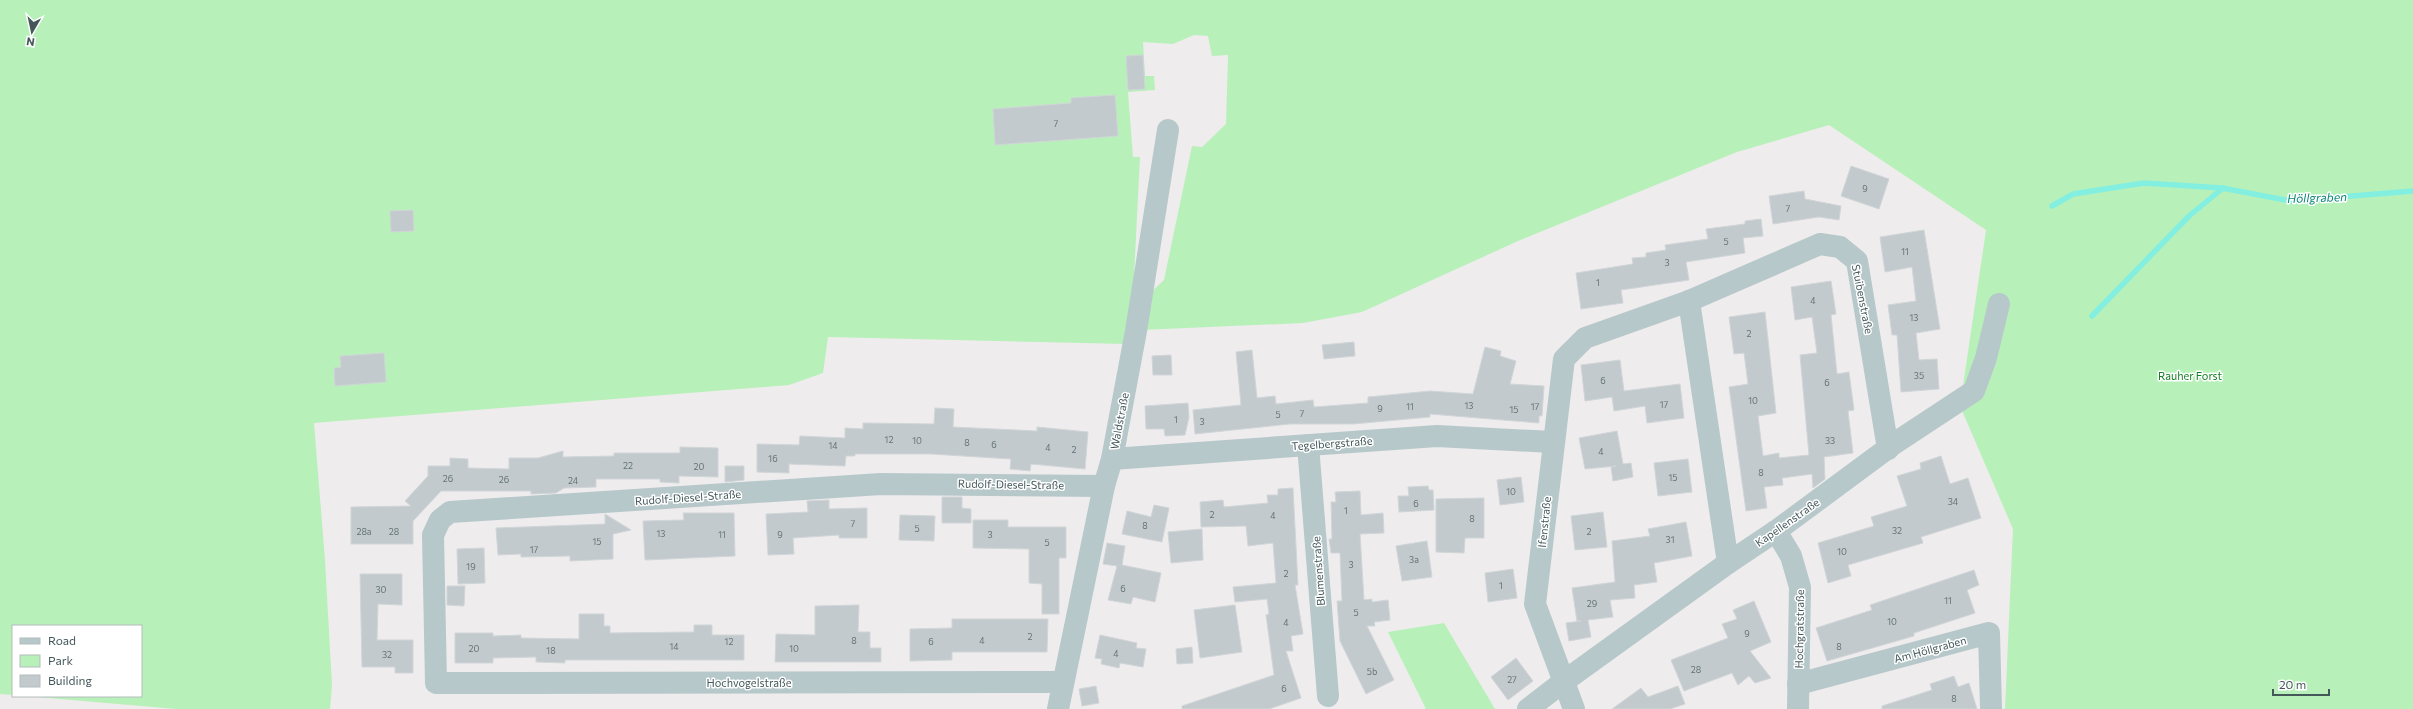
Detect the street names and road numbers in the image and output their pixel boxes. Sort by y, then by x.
street label: Stuibenstraße [1850,263,1876,335]
street label: Waldstraße [1107,391,1131,450]
street label: Tegelbergstraße [1291,434,1373,452]
street label: Rudolf-Diesel-Straße [958,477,1064,491]
street label: Rudolf-Diesel-Straße [635,487,742,507]
street label: Kapellenstraße [1752,495,1822,549]
street label: Ifenstraße [1535,496,1553,548]
street label: Blumenstraße [1309,536,1327,606]
street label: Hochgratstraße [1792,589,1806,669]
street label: Am Höllgraben [1892,633,1968,665]
street label: Hochvogelstraße [707,676,792,689]

